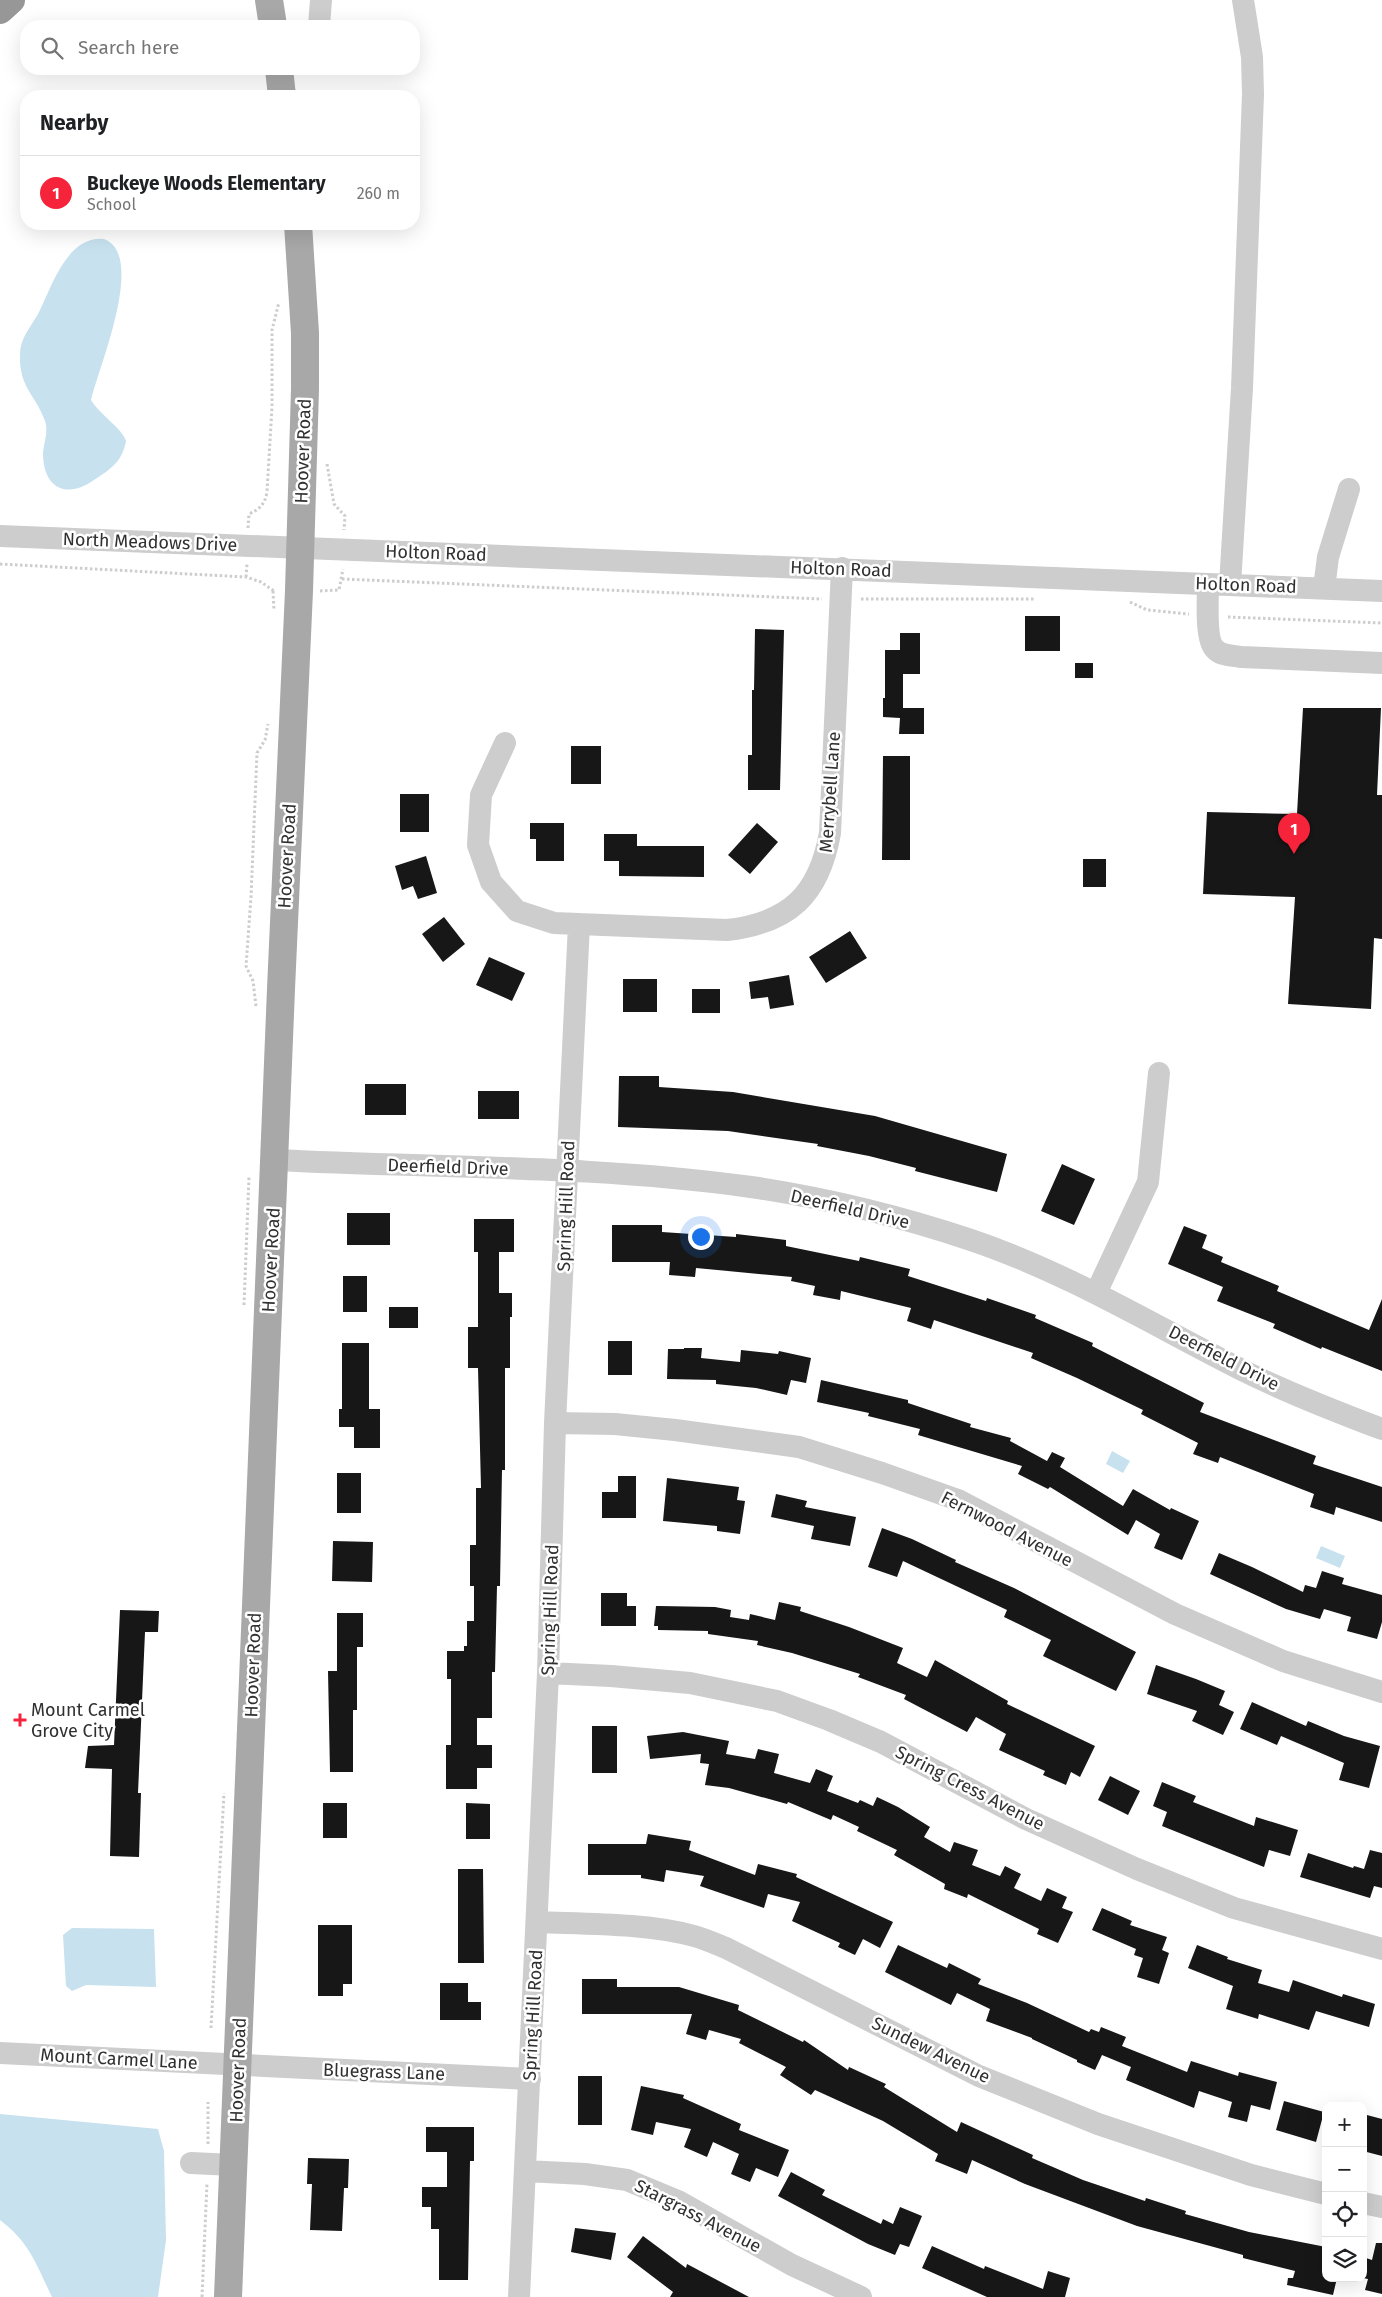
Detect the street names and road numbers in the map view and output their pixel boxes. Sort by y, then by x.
street label: Hoover Road [290,398,316,504]
street label: North Meadows Drive [62,528,238,556]
street label: Holton Road [385,540,487,566]
street label: Holton Road [790,556,892,582]
street label: Holton Road [1195,572,1297,598]
street label: Merrybell Lane [815,731,845,853]
street label: Hoover Road [273,803,301,909]
street label: Spring Hill Road [553,1140,579,1272]
street label: Deerfield Drive [387,1154,509,1180]
street label: Deerfield Drive [788,1185,912,1233]
street label: Hoover Road [257,1207,285,1313]
street label: Deerfield Drive [1165,1321,1283,1395]
street label: Fernwood Avenue [938,1486,1076,1572]
street label: Spring Hill Road [537,1544,563,1676]
street label: Hoover Road [240,1612,266,1718]
street label: Spring Cress Avenue [892,1741,1048,1835]
street label: Spring Hill Road [519,1949,547,2081]
street label: Sundew Avenue [868,2012,994,2088]
street label: Hoover Road [225,2017,251,2123]
street label: Mount Carmel Lane [40,2044,198,2074]
street label: Bluegrass Lane [323,2059,445,2085]
street label: Stargrass Avenue [631,2175,765,2257]

